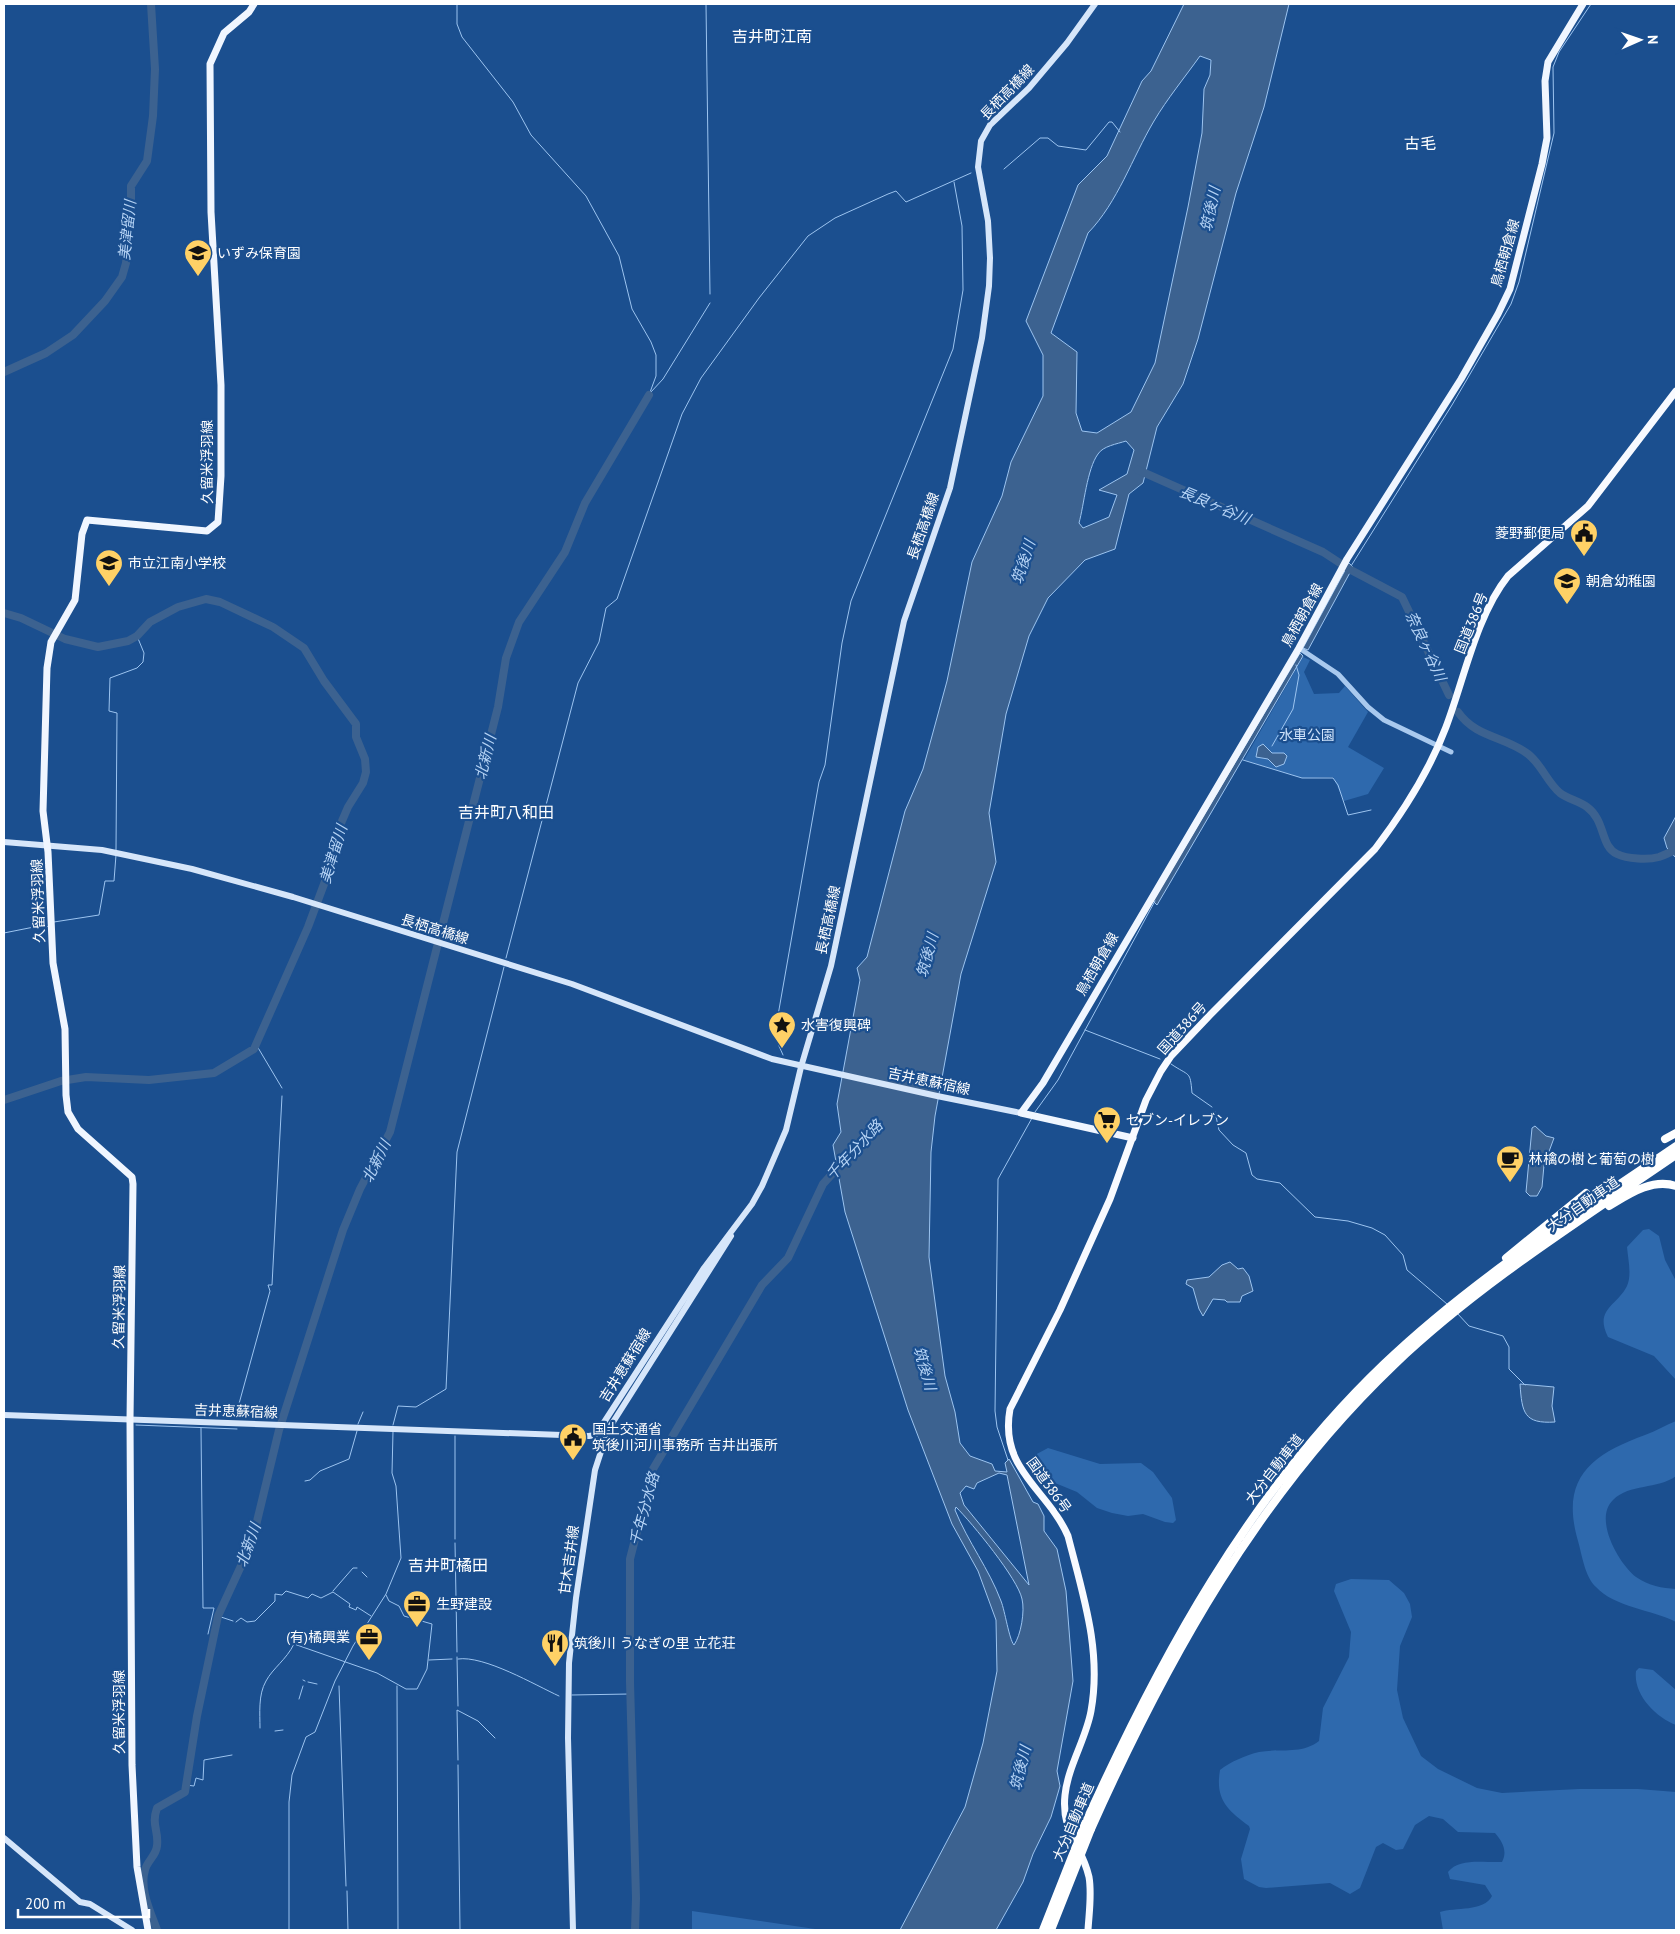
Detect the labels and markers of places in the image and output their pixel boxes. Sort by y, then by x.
school or university icon: いずみ保育園 [183,238,213,277]
place label: いずみ保育園 [217,244,301,262]
public building icon: 菱野郵便局 [1569,518,1599,557]
place label: 菱野郵便局 [1495,524,1565,542]
school or university icon: 市立江南小学校 [94,548,124,587]
place label: 市立江南小学校 [128,554,226,572]
school or university icon: 朝倉幼稚園 [1552,566,1582,605]
place label: 朝倉幼稚園 [1586,572,1656,590]
place icon: 水害復興碑 [767,1010,797,1049]
place label: 水害復興碑 [801,1016,871,1034]
supermarket icon: セブン-イレブン [1092,1105,1122,1144]
place label: セブン-イレブン [1126,1111,1229,1129]
cafe icon: 林檎の樹と葡萄の樹 [1495,1144,1525,1183]
place label: 林檎の樹と葡萄の樹 [1529,1150,1655,1168]
place label: 国土交通省 筑後川河川事務所 吉井出張所 [592,1420,778,1454]
public building icon: 国土交通省 筑後川河川事務所 吉井出張所 [558,1422,588,1461]
office icon: 生野建設 [402,1589,432,1628]
place label: 生野建設 [436,1595,492,1613]
office icon: (有)橘興業 [354,1622,384,1661]
place label: (有)橘興業 [286,1628,350,1646]
restaurant icon: 筑後川 うなぎの里 立花荘 [540,1628,570,1667]
place label: 筑後川 うなぎの里 立花荘 [574,1634,735,1652]

